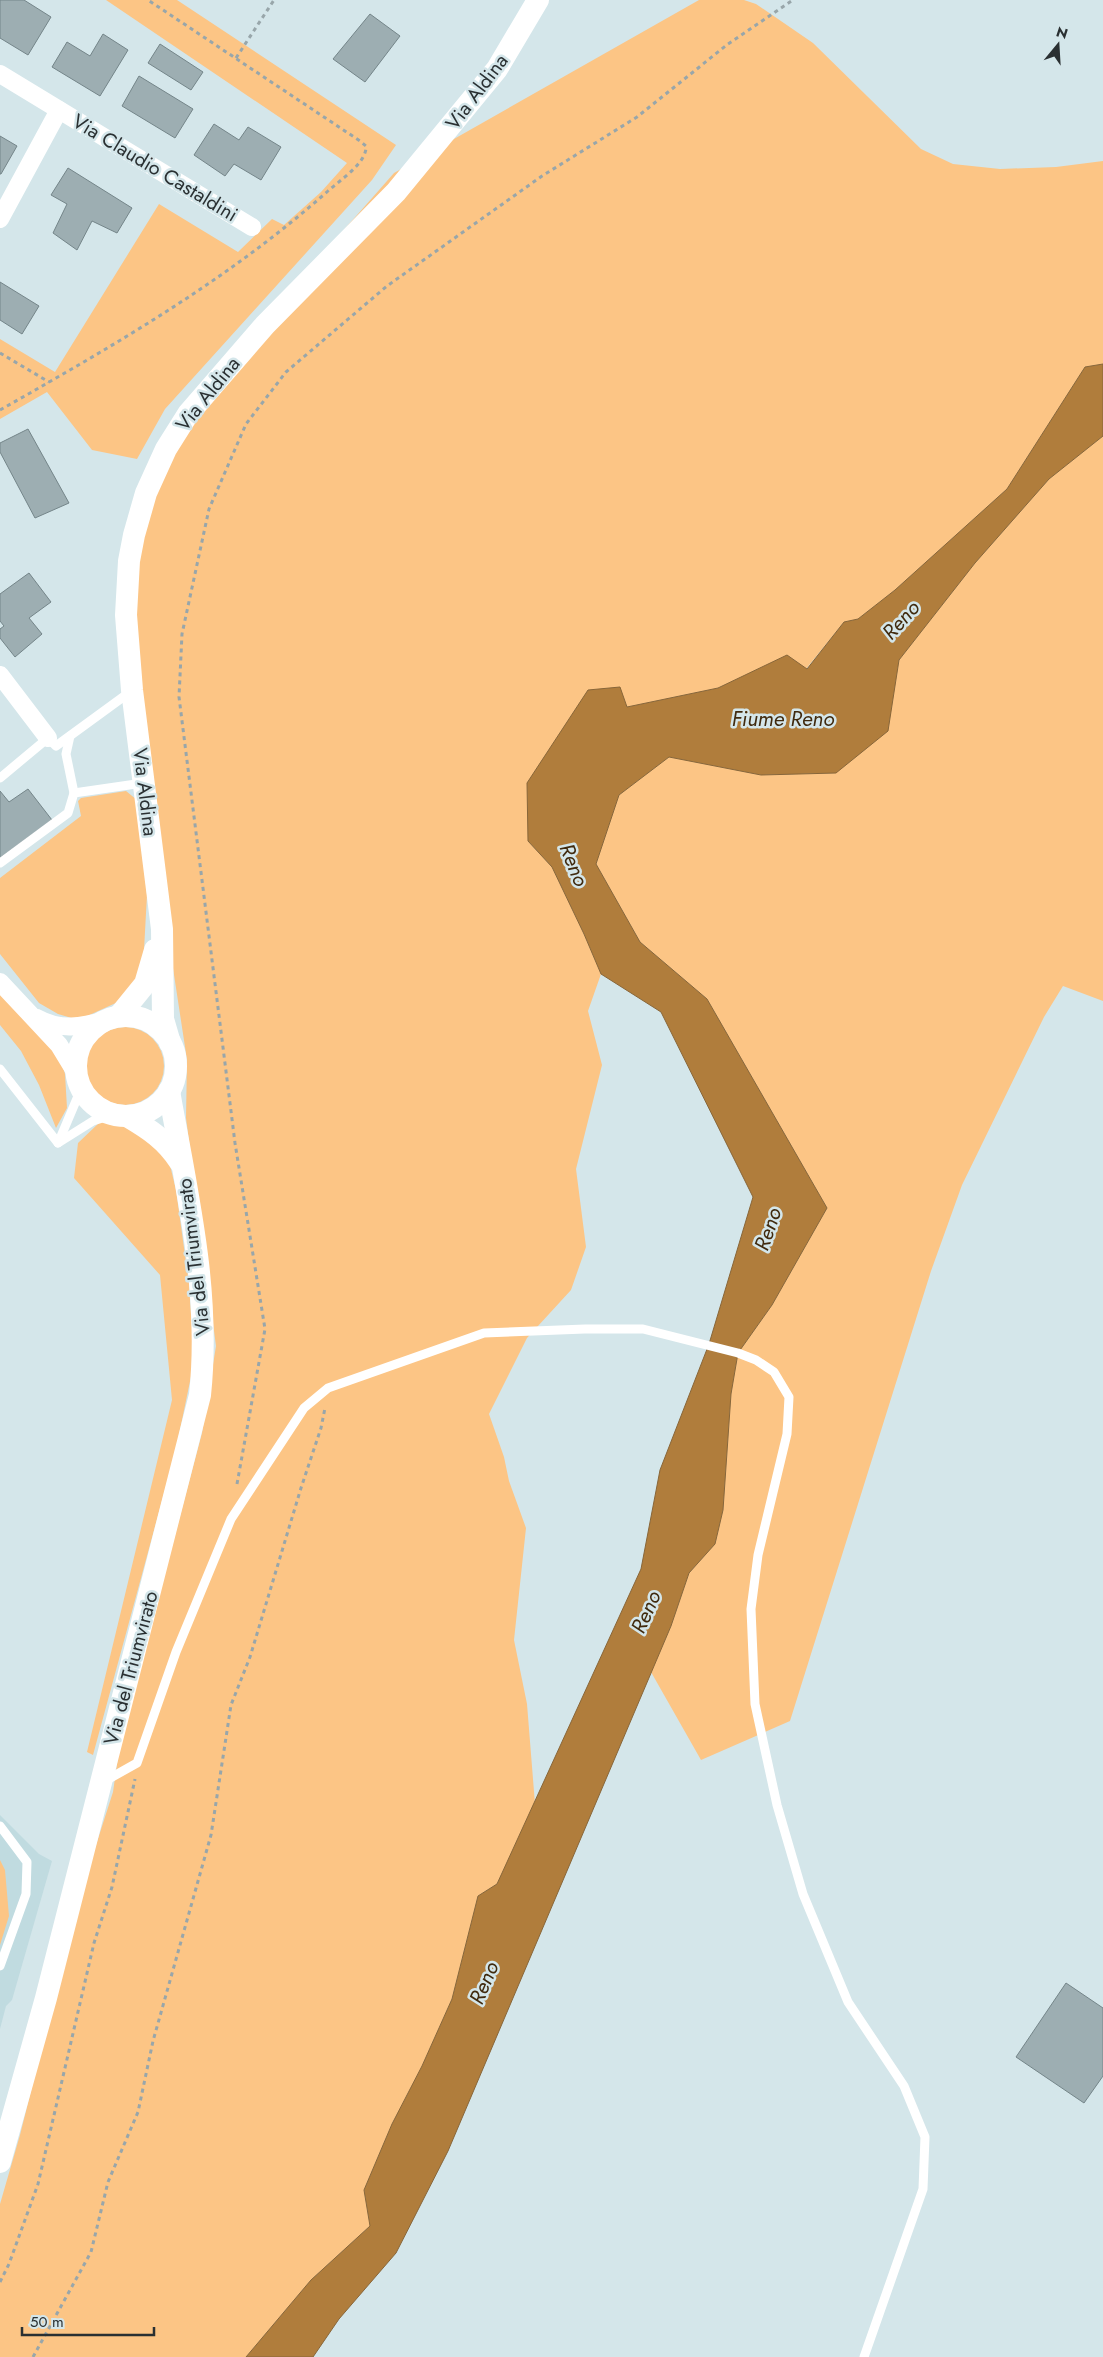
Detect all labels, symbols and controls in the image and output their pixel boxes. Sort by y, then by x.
north arrow [1033,20,1083,70]
text: N [1054,21,1070,44]
street label: Via Aldina [439,48,515,136]
street label: Via Claudio Castaldini [67,107,243,229]
street label: Via Aldina [169,350,247,438]
water label: Reno [875,594,927,646]
water label: Fiume Reno [732,704,834,734]
street label: Via Aldina [125,746,165,838]
water label: Reno [552,839,596,891]
street label: Via del Triumvirato [170,1177,218,1337]
water label: Reno [747,1203,789,1255]
water label: Reno [623,1586,669,1638]
street label: Via del Triumvirato [97,1588,166,1748]
water label: Reno [462,1957,506,2009]
scale bar [22,2304,155,2336]
text: 50 m [30,2311,64,2333]

